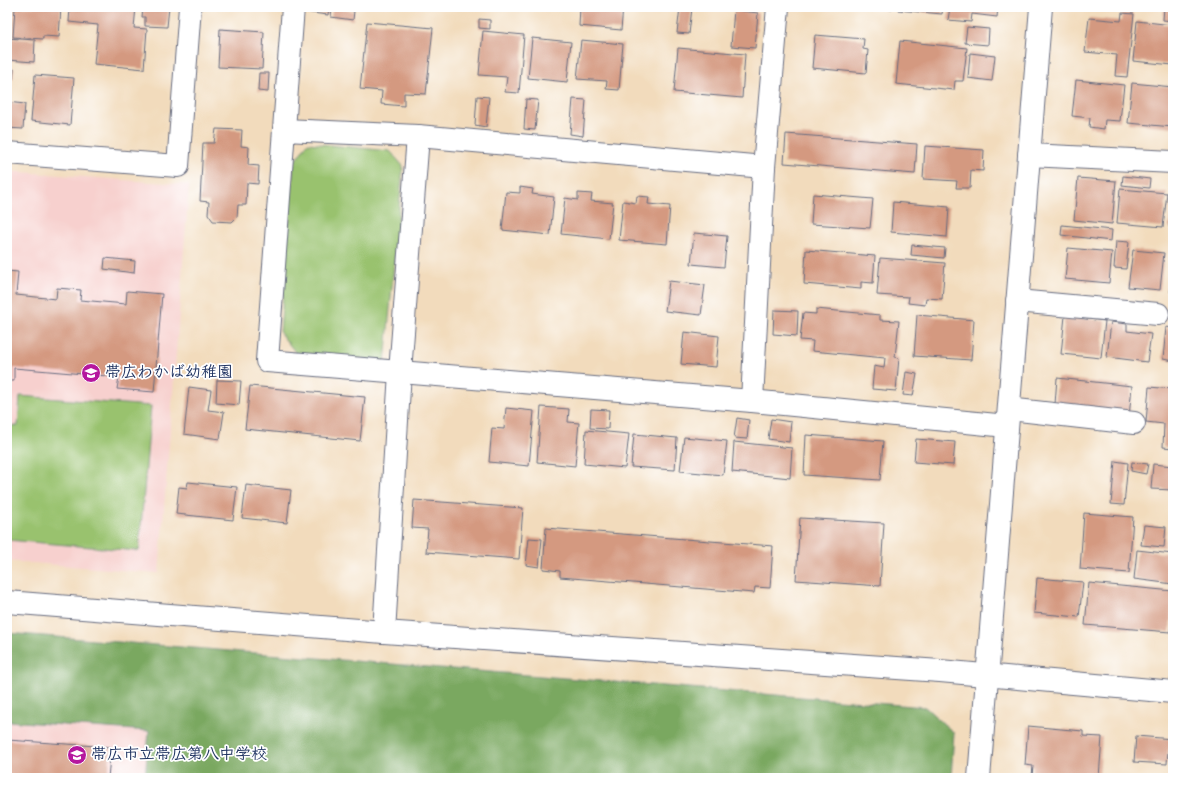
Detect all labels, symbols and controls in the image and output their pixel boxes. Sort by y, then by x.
place label: 帯広わかば幼稚園 [105,361,233,385]
school or university icon: 帯広わかば幼稚園 [80,362,102,384]
place label: 帯広市立帯広第八中学校 [91,743,267,767]
school or university icon: 帯広市立帯広第八中学校 [66,744,88,766]

